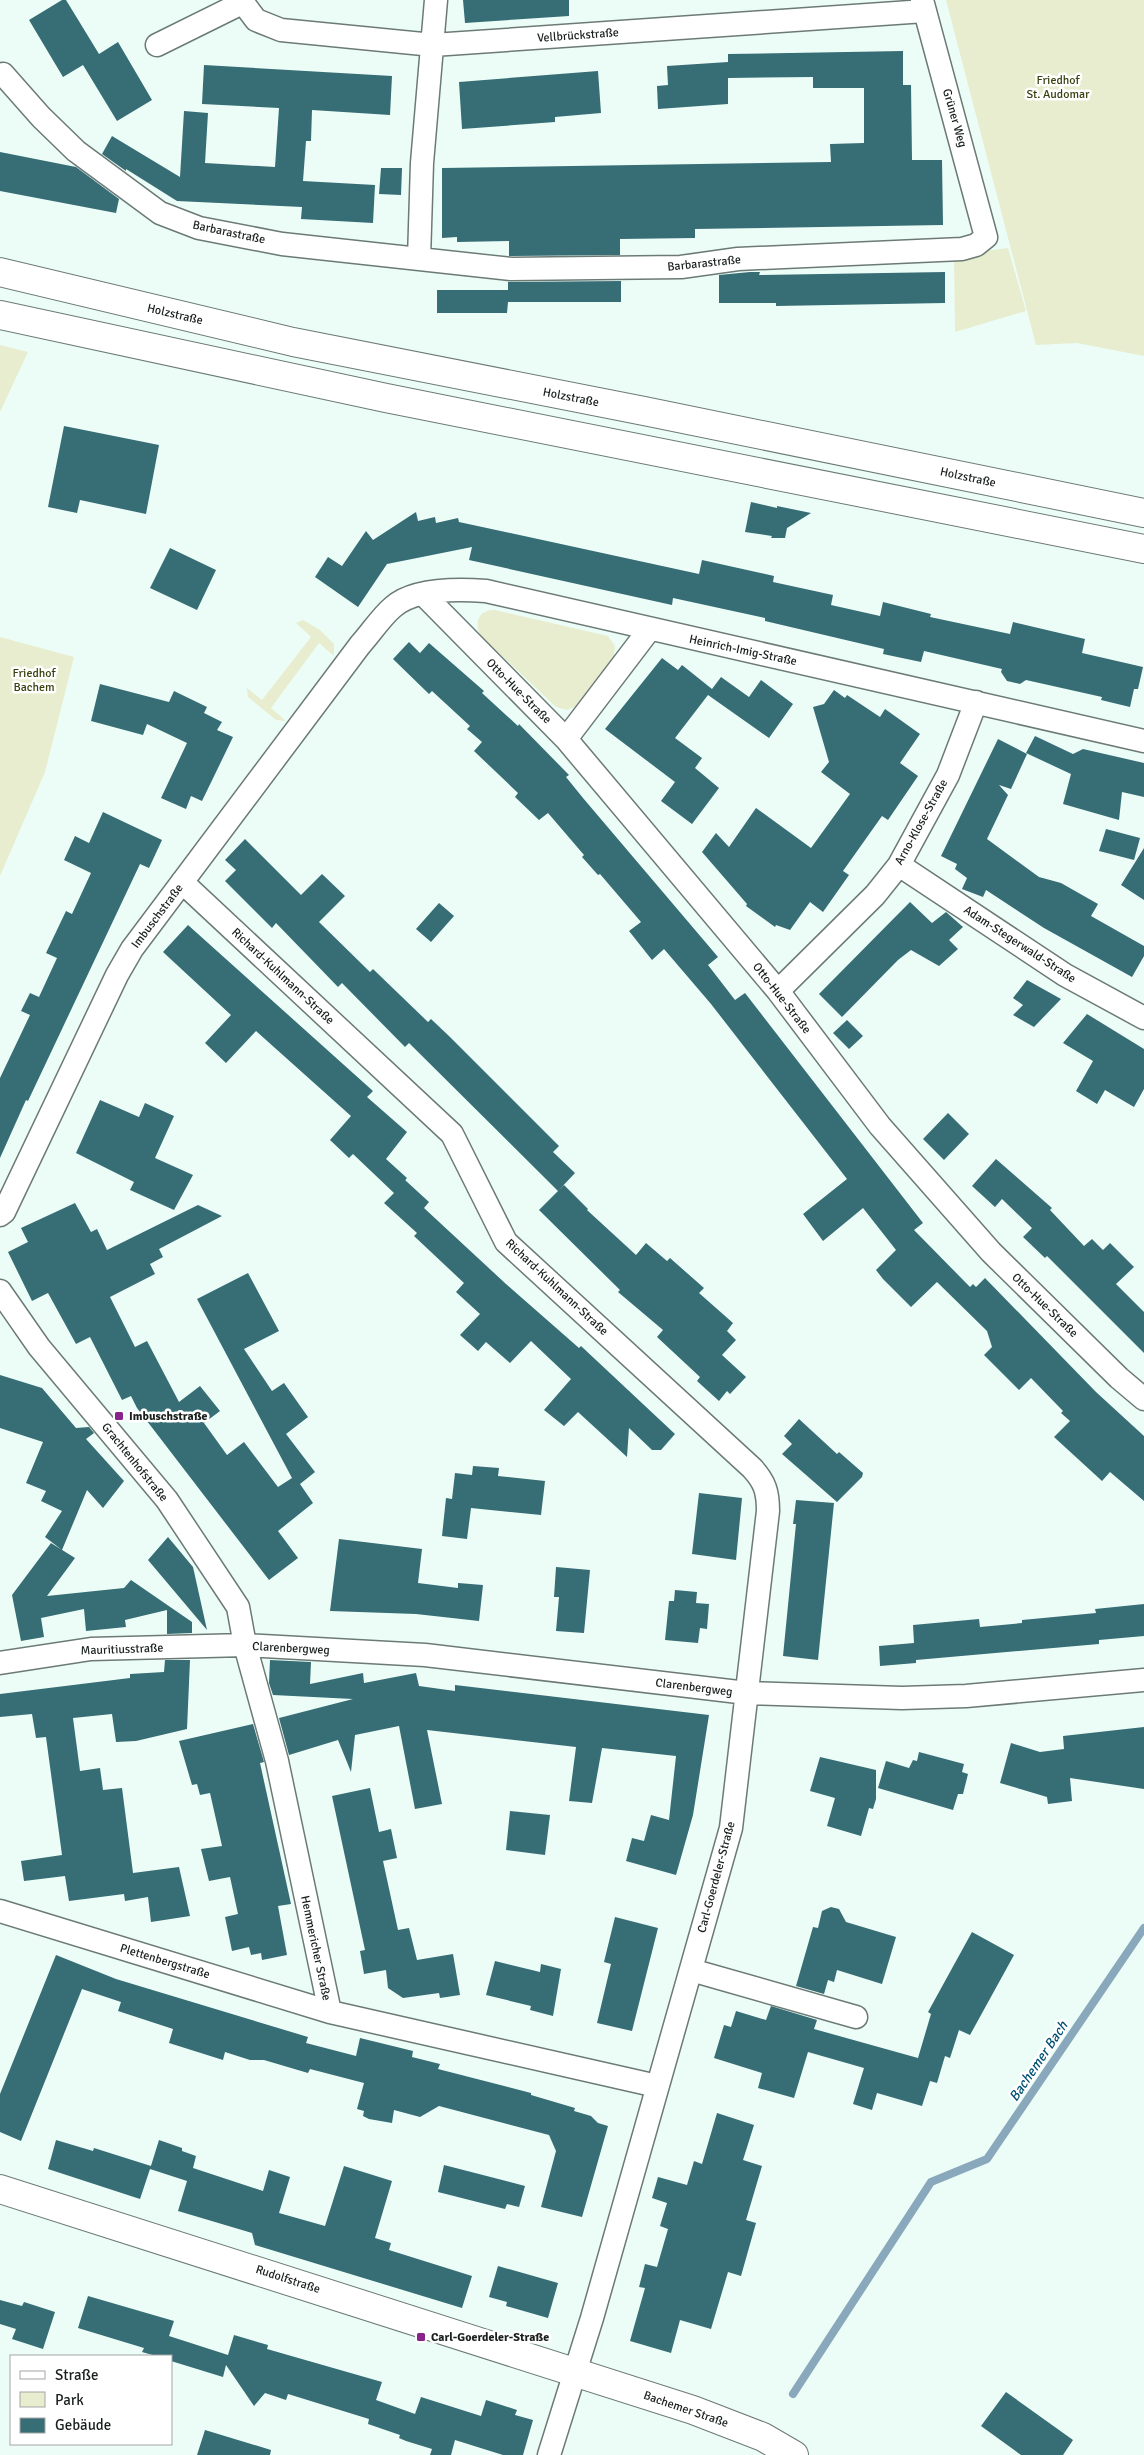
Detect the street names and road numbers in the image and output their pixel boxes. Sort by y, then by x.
street label: Vellbrückstraße [537,25,619,46]
street label: Grüner Weg [939,87,970,149]
street label: Barbarastraße [191,217,267,248]
street label: Barbarastraße [666,252,742,275]
street label: Holzstraße [146,301,204,328]
street label: Holzstraße [542,385,600,410]
street label: Holzstraße [939,464,997,491]
street label: Heinrich-Imig-Straße [688,632,798,669]
street label: Otto-Hue-Straße [483,656,554,727]
street label: Arno-Klose-Straße [892,777,951,868]
street label: Imbuschstraße [128,881,187,951]
street label: Adam-Stegerwald-Straße [961,903,1079,986]
street label: Richard-Kuhlmann-Straße [228,925,337,1028]
street label: Otto-Hue-Straße [749,960,814,1037]
street label: Richard-Kuhlmann-Straße [502,1236,611,1339]
street label: Otto-Hue-Straße [1008,1270,1081,1341]
street label: Grachtenhofstraße [98,1420,171,1505]
street label: Clarenbergweg [252,1639,330,1658]
street label: Mauritiusstraße [80,1641,164,1658]
street label: Clarenbergweg [655,1675,733,1700]
street label: Carl-Goerdeler-Straße [694,1820,739,1934]
street label: Hemmericher Straße [297,1894,334,2002]
street label: Plettenbergstraße [118,1941,212,1982]
street label: Rudolfstraße [254,2262,322,2297]
street label: Bachemer Straße [641,2388,730,2431]

